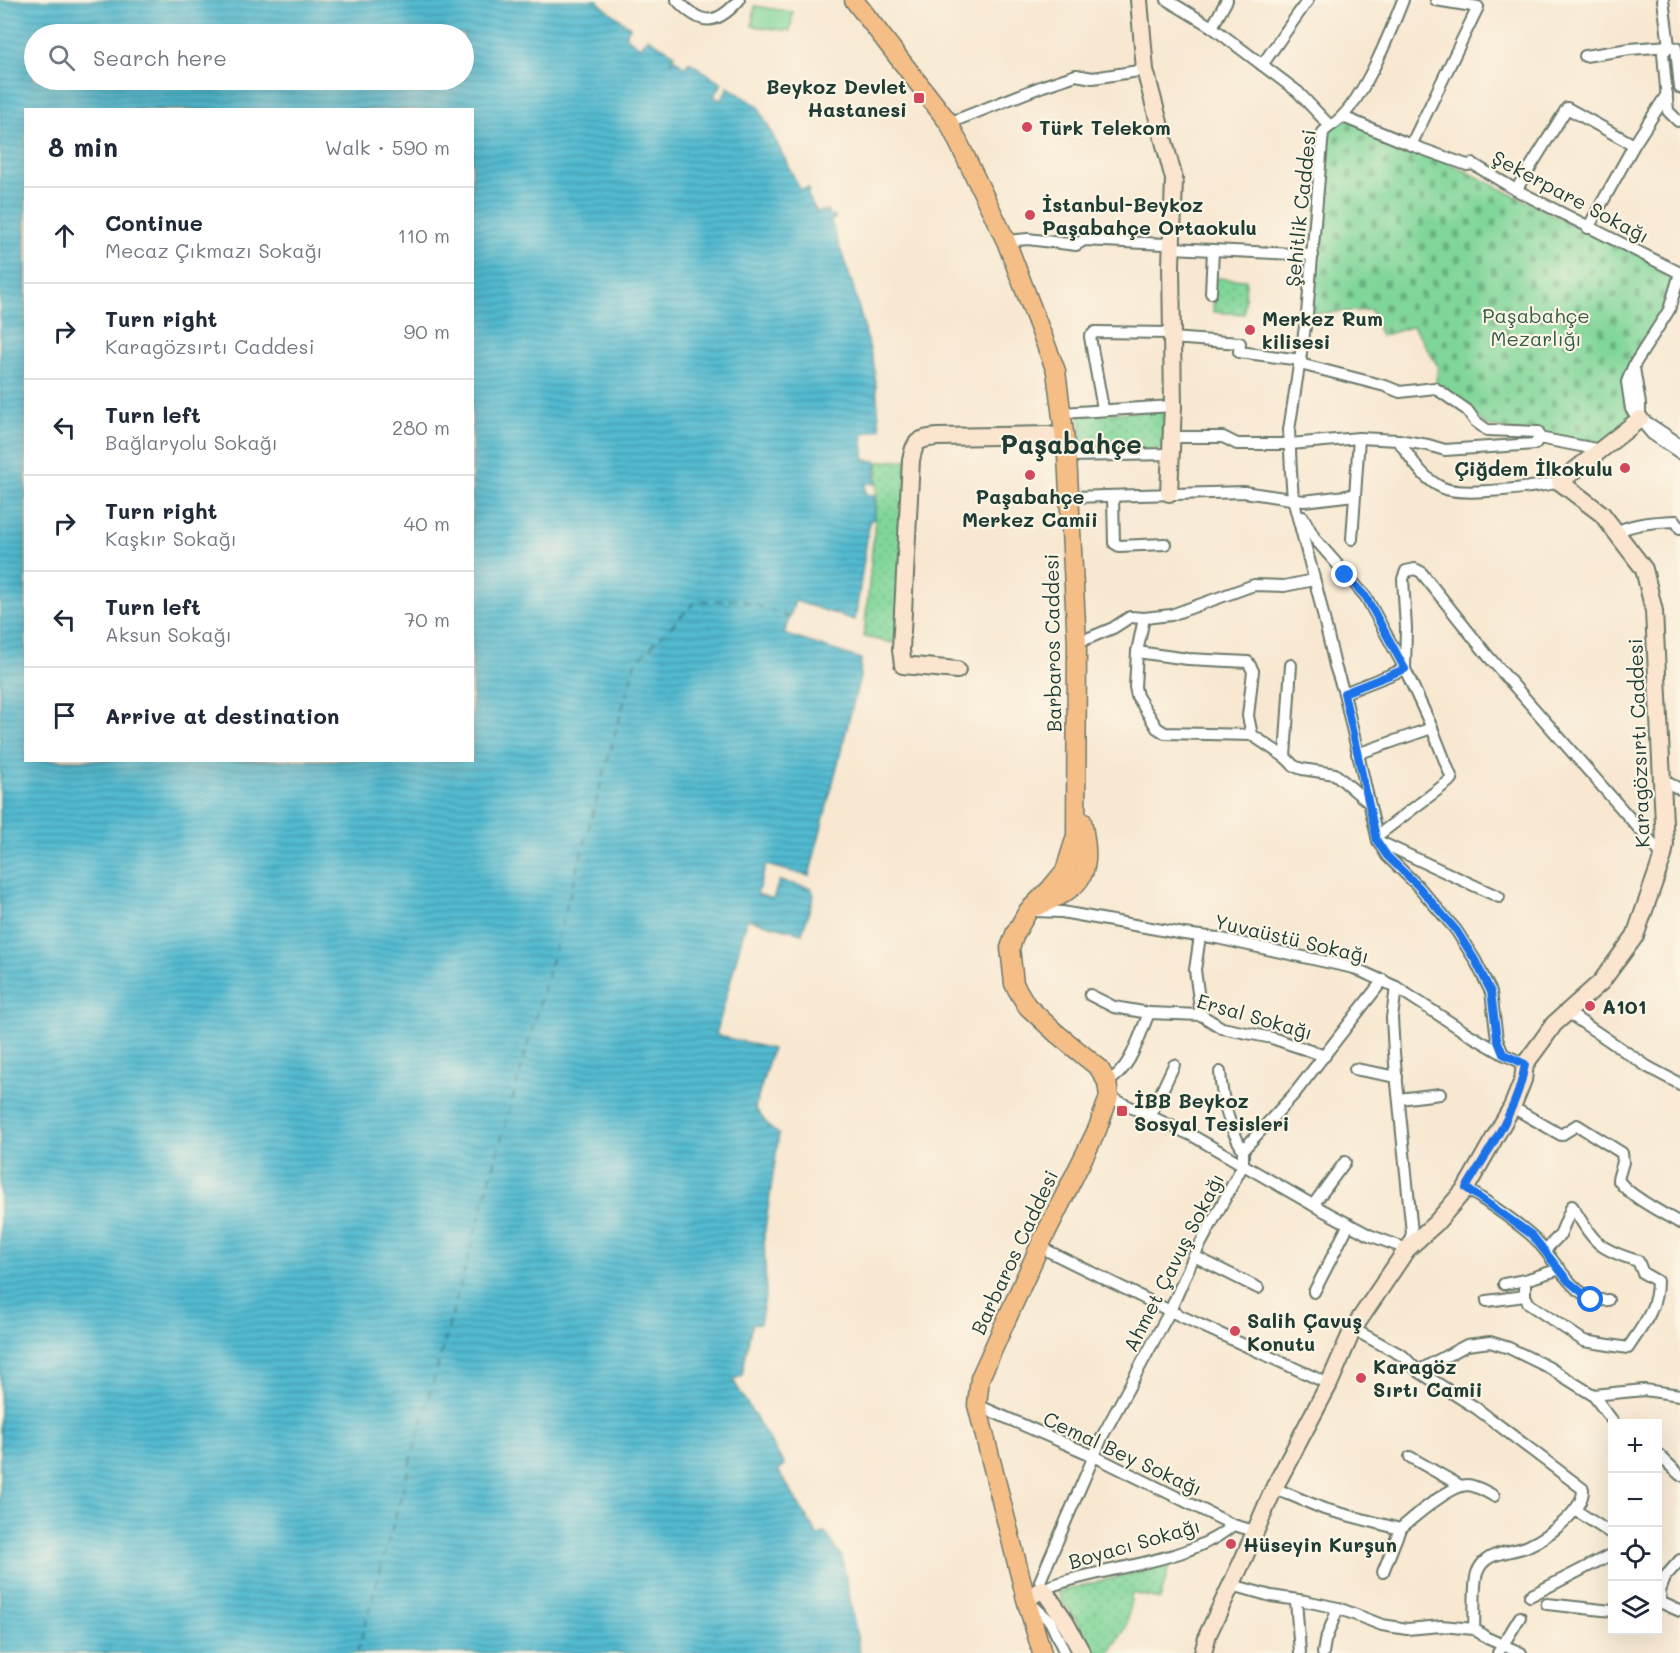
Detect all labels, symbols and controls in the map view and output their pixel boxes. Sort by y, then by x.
search box [24,24,474,90]
icon: search [45,41,78,74]
text: Search here [93,43,227,72]
place label: Beykoz Devlet Hastanesi [766,73,907,122]
marker: Beykoz Devlet Hastanesi [912,91,926,105]
place label: Türk Telekom [1039,114,1171,140]
marker: Türk Telekom [1020,120,1034,134]
street label: Şehitlik Caddesi [1279,128,1321,288]
text: 8 min [48,130,118,164]
text: Walk · 590 m [325,134,450,160]
street label: Şekerpare Sokağı [1488,144,1654,248]
place label: İstanbul-Beykoz Paşabahçe Ortaokulu [1042,191,1257,241]
text: Continue [105,208,203,237]
marker: İstanbul-Beykoz Paşabahçe Ortaokulu [1023,208,1037,222]
icon: ahead [48,219,81,252]
text: 110 m [397,222,450,248]
text: Mecaz Çıkmazı Sokağı [105,237,323,263]
park label: Paşabahçe Mezarlığı [1482,302,1590,351]
text: Turn right [105,304,217,333]
place label: Merkez Rum kilisesi [1262,305,1383,354]
icon: right [48,315,81,348]
text: 90 m [404,318,450,344]
marker: Merkez Rum kilisesi [1243,323,1257,337]
text: Karagözsırtı Caddesi [105,333,315,359]
text: Turn left [105,400,201,429]
icon: left [48,411,81,444]
text: 280 m [392,414,450,440]
district label: Paşabahçe [1000,427,1142,462]
text: Bağlaryolu Sokağı [105,429,278,455]
place label: Çiğdem İlkokulu [1454,455,1613,481]
marker: Çiğdem İlkokulu [1618,461,1632,475]
marker: Paşabahçe Merkez Camii [1023,468,1037,482]
place label: Paşabahçe Merkez Camii [962,483,1098,532]
text: Turn right [105,496,217,525]
icon: right [48,507,81,540]
text: 40 m [404,510,450,536]
text: Kaşkır Sokağı [105,525,237,551]
street label: Barbaros Caddesi [1037,554,1067,732]
route end [1331,561,1357,587]
text: Turn left [105,592,201,621]
icon: left [48,603,81,636]
text: 70 m [404,606,450,632]
text: Aksun Sokağı [105,621,232,647]
street label: Karagözsırtı Caddesi [1621,638,1655,848]
icon: arrive [48,699,81,732]
text: Arrive at destination [105,701,340,730]
street label: Yuvaüstü Sokağı [1212,908,1372,968]
street label: Ersal Sokağı [1194,987,1316,1045]
place label: A101 [1602,993,1647,1019]
marker: A101 [1583,999,1597,1013]
place label: İBB Beykoz Sosyal Tesisleri [1134,1087,1290,1136]
marker: İBB Beykoz Sosyal Tesisleri [1115,1104,1129,1118]
street label: Barbaros Caddesi [965,1166,1063,1338]
street label: Ahmet Çavuş Sokağı [1117,1168,1229,1356]
route start [1577,1286,1603,1312]
place label: Salih Çavuş Konutu [1247,1307,1362,1356]
marker: Salih Çavuş Konutu [1228,1324,1242,1338]
place label: Karagöz Sırtı Camii [1373,1353,1483,1402]
marker: Karagöz Sırtı Camii [1354,1371,1368,1385]
street label: Cemal Bey Sokağı [1039,1405,1207,1501]
map controls [1608,1419,1662,1635]
button: + [1608,1419,1662,1473]
button: − [1608,1473,1662,1527]
street label: Boyacı Sokağı [1065,1512,1203,1574]
button: locate [1608,1527,1662,1581]
place label: Hüseyin Kurşun [1243,1531,1397,1558]
marker: Hüseyin Kurşun [1224,1537,1238,1551]
button: layers [1608,1581,1662,1635]

